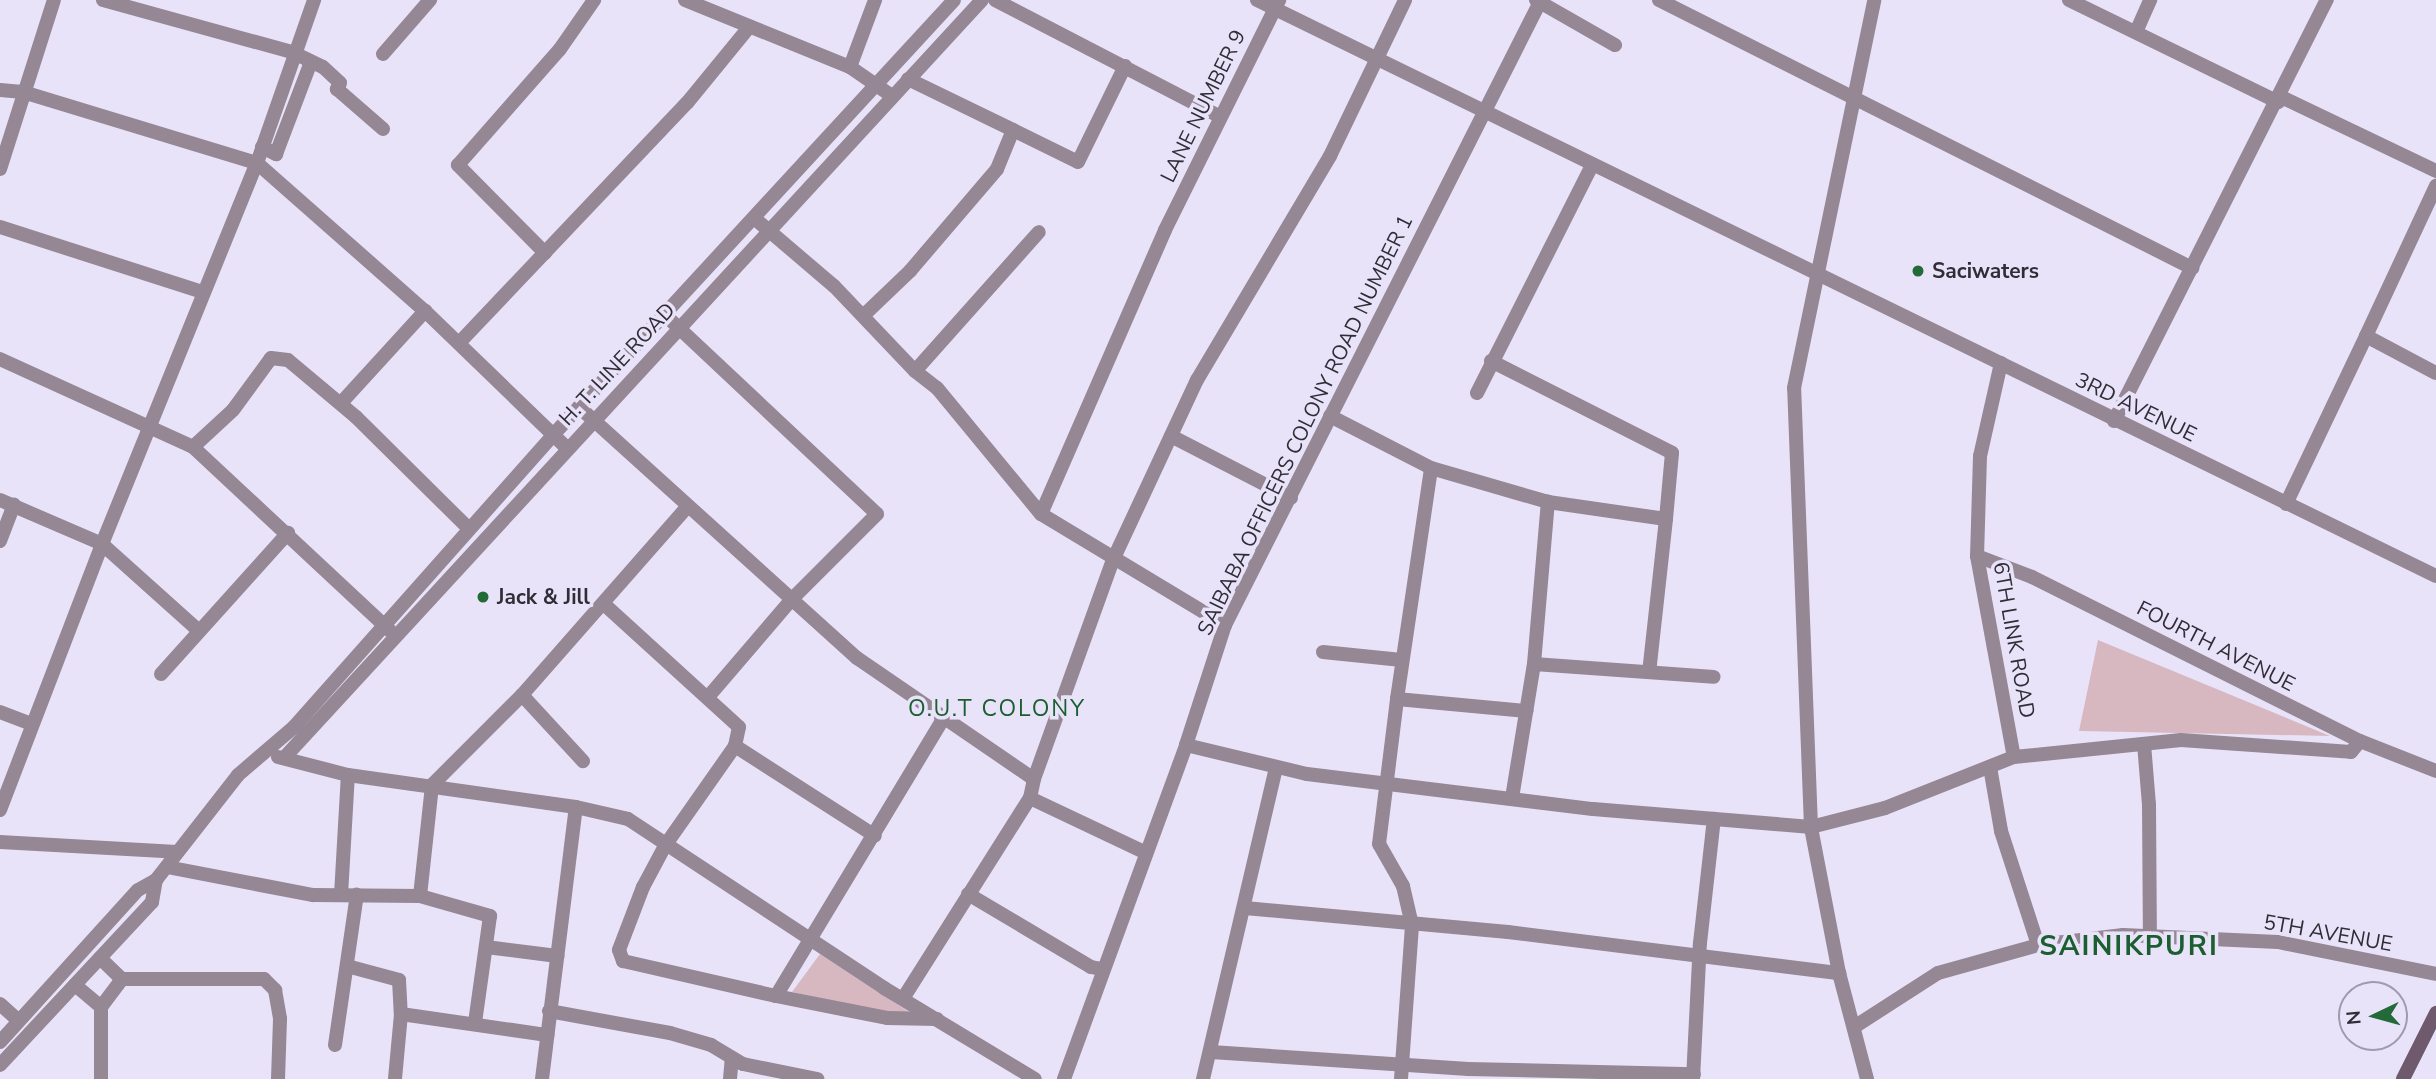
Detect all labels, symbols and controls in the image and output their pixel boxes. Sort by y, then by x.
street label: LANE NUMBER 9 [1155,26,1251,186]
street label: SAIBABA OFFICERS COLONY ROAD NUMBER 1 [1192,211,1418,639]
place label: Saciwaters [1932,258,2039,284]
marker: Saciwaters [1910,263,1926,279]
street label: H. T. LINE ROAD [554,297,680,431]
street label: 3RD AVENUE [2071,367,2201,447]
street label: 6TH LINK ROAD [1988,560,2040,720]
place label: Jack & Jill [497,584,590,610]
marker: Jack & Jill [475,589,491,605]
street label: FOURTH AVENUE [2133,595,2299,697]
district label: O.U.T COLONY [909,695,1085,723]
street label: 5TH AVENUE [2262,909,2394,957]
district label: SAINIKPURI [2040,929,2218,963]
north arrow [2338,981,2408,1051]
text: N [2341,1009,2368,1026]

